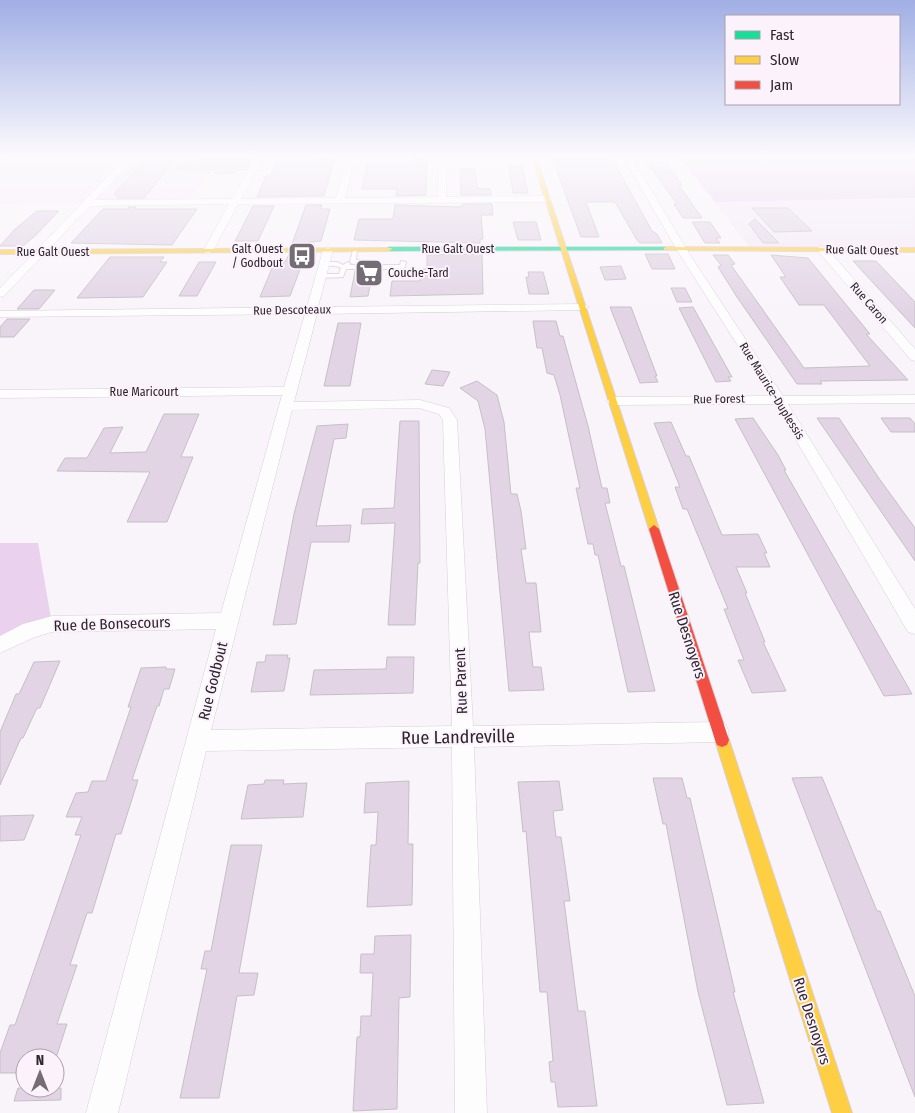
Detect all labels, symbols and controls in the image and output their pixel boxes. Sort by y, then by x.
legend [725,15,900,105]
text: Fast [770,26,794,44]
text: Slow [770,51,799,69]
text: Jam [770,76,793,94]
bus stop icon: Galt Ouest / Godbout [287,241,317,271]
place label: Galt Ouest / Godbout [232,242,283,270]
street label: Rue Galt Ouest [422,242,495,256]
street label: Rue Galt Ouest [825,242,899,258]
street label: Rue Galt Ouest [17,245,90,259]
supermarket icon: Couche-Tard [354,258,384,288]
place label: Couche-Tard [388,266,449,280]
street label: Rue Caron [847,280,891,326]
street label: Rue Descoteaux [253,302,332,318]
street label: Rue Maurice-Duplessis [736,340,808,442]
street label: Rue Maricourt [110,385,178,399]
street label: Rue Forest [693,392,745,406]
street label: Rue Desnoyers [664,589,710,681]
street label: Rue de Bonsecours [53,613,171,635]
street label: Rue Godbout [195,640,231,722]
street label: Rue Parent [451,647,471,714]
street label: Rue Landreville [401,725,515,749]
street label: Rue Desnoyers [789,975,835,1067]
north arrow [15,1048,65,1098]
text: N [36,1052,44,1069]

